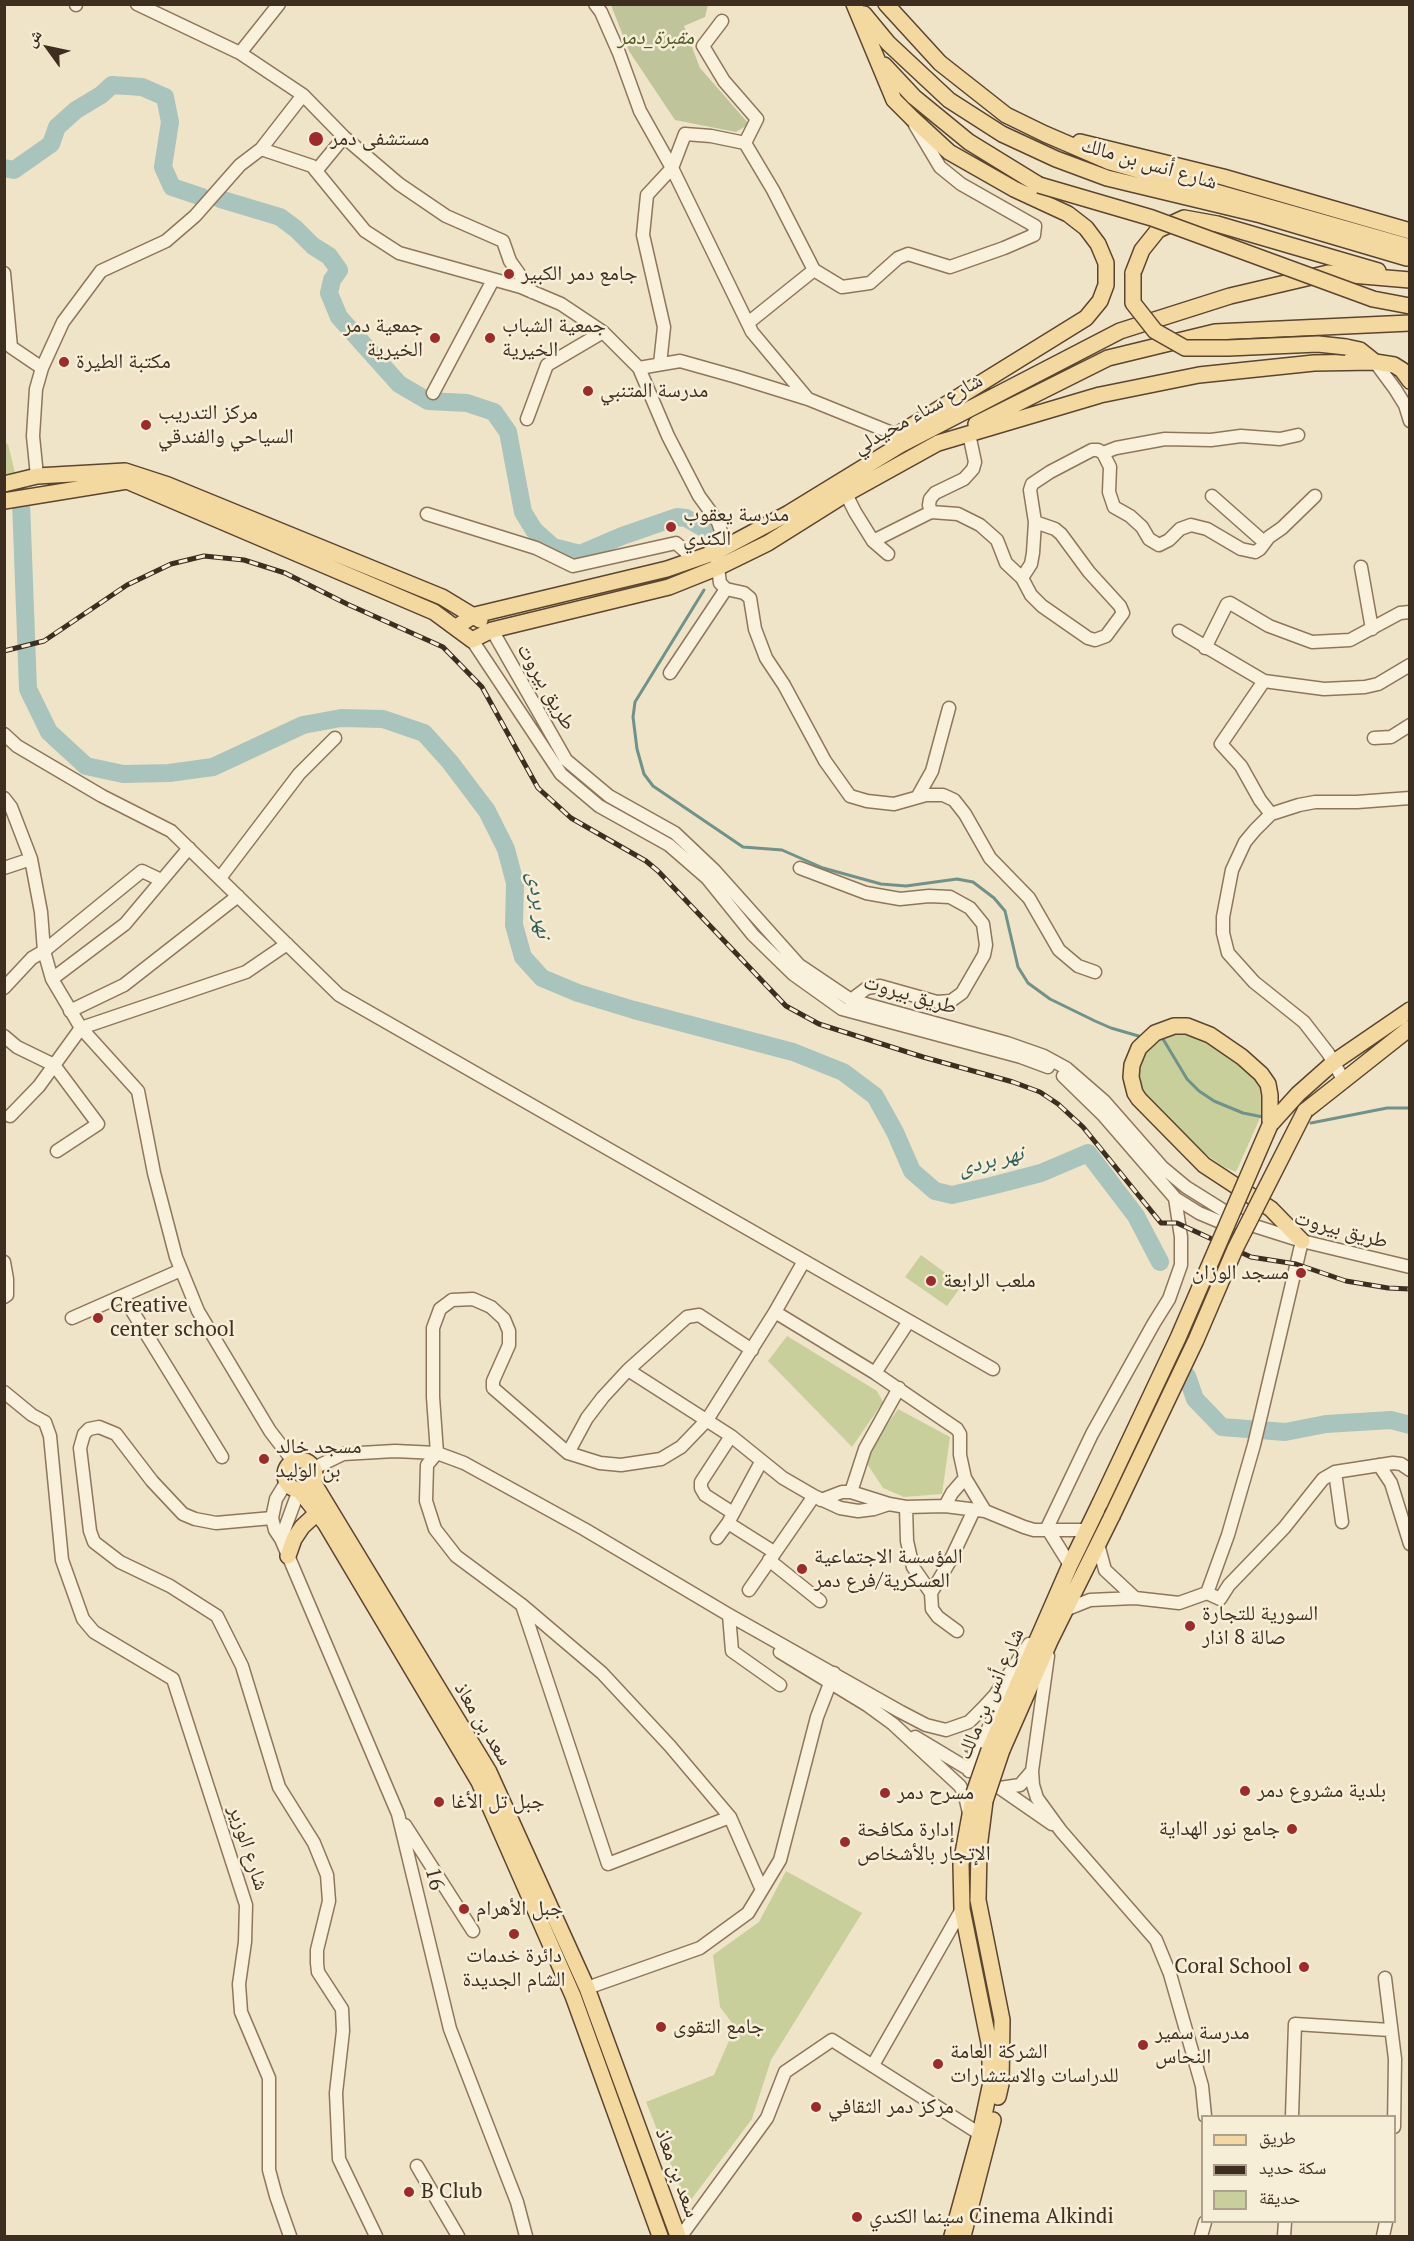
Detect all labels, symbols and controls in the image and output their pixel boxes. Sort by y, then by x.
north arrow [18,18,78,78]
text: ش [19,25,47,51]
park label: مقبرة_دمر [618,25,694,51]
place label: مستشفى دمر [330,126,429,152]
marker: مستشفى دمر [307,130,325,148]
street label: شارع أنس بن مالك [1078,133,1220,195]
place label: جامع دمر الكبير [521,261,637,287]
marker: جامع دمر الكبير [502,267,516,281]
place label: جمعية دمر الخيرية [343,313,423,363]
place label: جمعية الشباب الخيرية [502,313,606,363]
marker: جمعية دمر الخيرية [428,331,442,345]
marker: جمعية الشباب الخيرية [483,331,497,345]
place label: مكتبة الطيرة [76,349,171,375]
marker: مكتبة الطيرة [57,355,71,369]
street label: شارع سناء محيدلي [849,368,987,460]
place label: مدرسة المتنبي [600,378,708,404]
marker: مدرسة المتنبي [581,384,595,398]
place label: مركز التدريب السياحي والفندقي [158,400,294,450]
marker: مركز التدريب السياحي والفندقي [139,418,153,432]
place label: مدرسة يعقوب الكندي [683,502,789,552]
marker: مدرسة يعقوب الكندي [664,520,678,534]
street label: طريق بيروت [511,639,581,735]
water label: نهر بردى [521,870,557,940]
street label: طريق بيروت [860,970,960,1020]
water label: نهر بردى [956,1140,1026,1182]
street label: طريق بيروت [1291,1205,1391,1255]
place label: مسجد الوزان [1192,1260,1289,1286]
marker: مسجد الوزان [1294,1266,1308,1280]
place label: ملعب الرابعة [943,1268,1036,1294]
marker: ملعب الرابعة [924,1274,938,1288]
place label: Creative center school [110,1293,235,1343]
marker: Creative center school [91,1311,105,1325]
place label: مسجد خالد بن الوليد [276,1434,362,1484]
marker: مسجد خالد بن الوليد [257,1452,271,1466]
place label: المؤسسة الاجتماعية العسكرية/فرع دمر [814,1544,963,1594]
marker: المؤسسة الاجتماعية العسكرية/فرع دمر [795,1562,809,1576]
place label: السورية للتجارة صالة 8 اذار [1202,1601,1318,1651]
marker: السورية للتجارة صالة 8 اذار [1183,1619,1197,1633]
street label: شارع أنس بن مالك [952,1625,1030,1763]
street label: سعد بن معاذ [448,1678,518,1770]
place label: بلدية مشروع دمر [1257,1778,1386,1804]
place label: مسرح دمر [897,1780,974,1806]
marker: بلدية مشروع دمر [1238,1784,1252,1798]
marker: مسرح دمر [878,1786,892,1800]
place label: جبل تل الأغا [451,1789,545,1815]
marker: جبل تل الأغا [432,1795,446,1809]
street label: شارع الوزير [222,1802,274,1894]
place label: جامع نور الهداية [1159,1816,1280,1842]
place label: إدارة مكافحة الإتجار بالأشخاص [857,1817,991,1867]
marker: جامع نور الهداية [1285,1822,1299,1836]
marker: إدارة مكافحة الإتجار بالأشخاص [838,1835,852,1849]
street label: 16 [419,1865,449,1893]
place label: جبل الأهرام [476,1896,563,1922]
marker: جبل الأهرام [457,1902,471,1916]
marker: دائرة خدمات الشام الجديدة [507,1927,521,1941]
place label: دائرة خدمات الشام الجديدة [462,1943,566,1993]
place label: Coral School [1174,1954,1292,1980]
marker: Coral School [1297,1960,1311,1974]
place label: جامع التقوى [673,2014,764,2040]
marker: جامع التقوى [654,2020,668,2034]
place label: مدرسة سمير النحاس [1155,2020,1250,2070]
marker: مدرسة سمير النحاس [1136,2038,1150,2052]
place label: الشركة العامة للدراسات والاستشارات [950,2039,1119,2089]
marker: الشركة العامة للدراسات والاستشارات [931,2057,945,2071]
place label: مركز دمر الثقافي [828,2094,954,2120]
marker: مركز دمر الثقافي [809,2100,823,2114]
legend [1201,2115,1396,2223]
street label: سعد بن معاذ [649,2125,705,2221]
text: طريق [1259,2125,1296,2149]
text: سكة حديد [1259,2155,1326,2179]
place label: B Club [421,2179,482,2205]
marker: B Club [402,2185,416,2199]
text: حديقة [1259,2185,1300,2209]
place label: سينما الكندي Cinema Alkindi [869,2204,1114,2230]
marker: سينما الكندي Cinema Alkindi [850,2210,864,2224]

